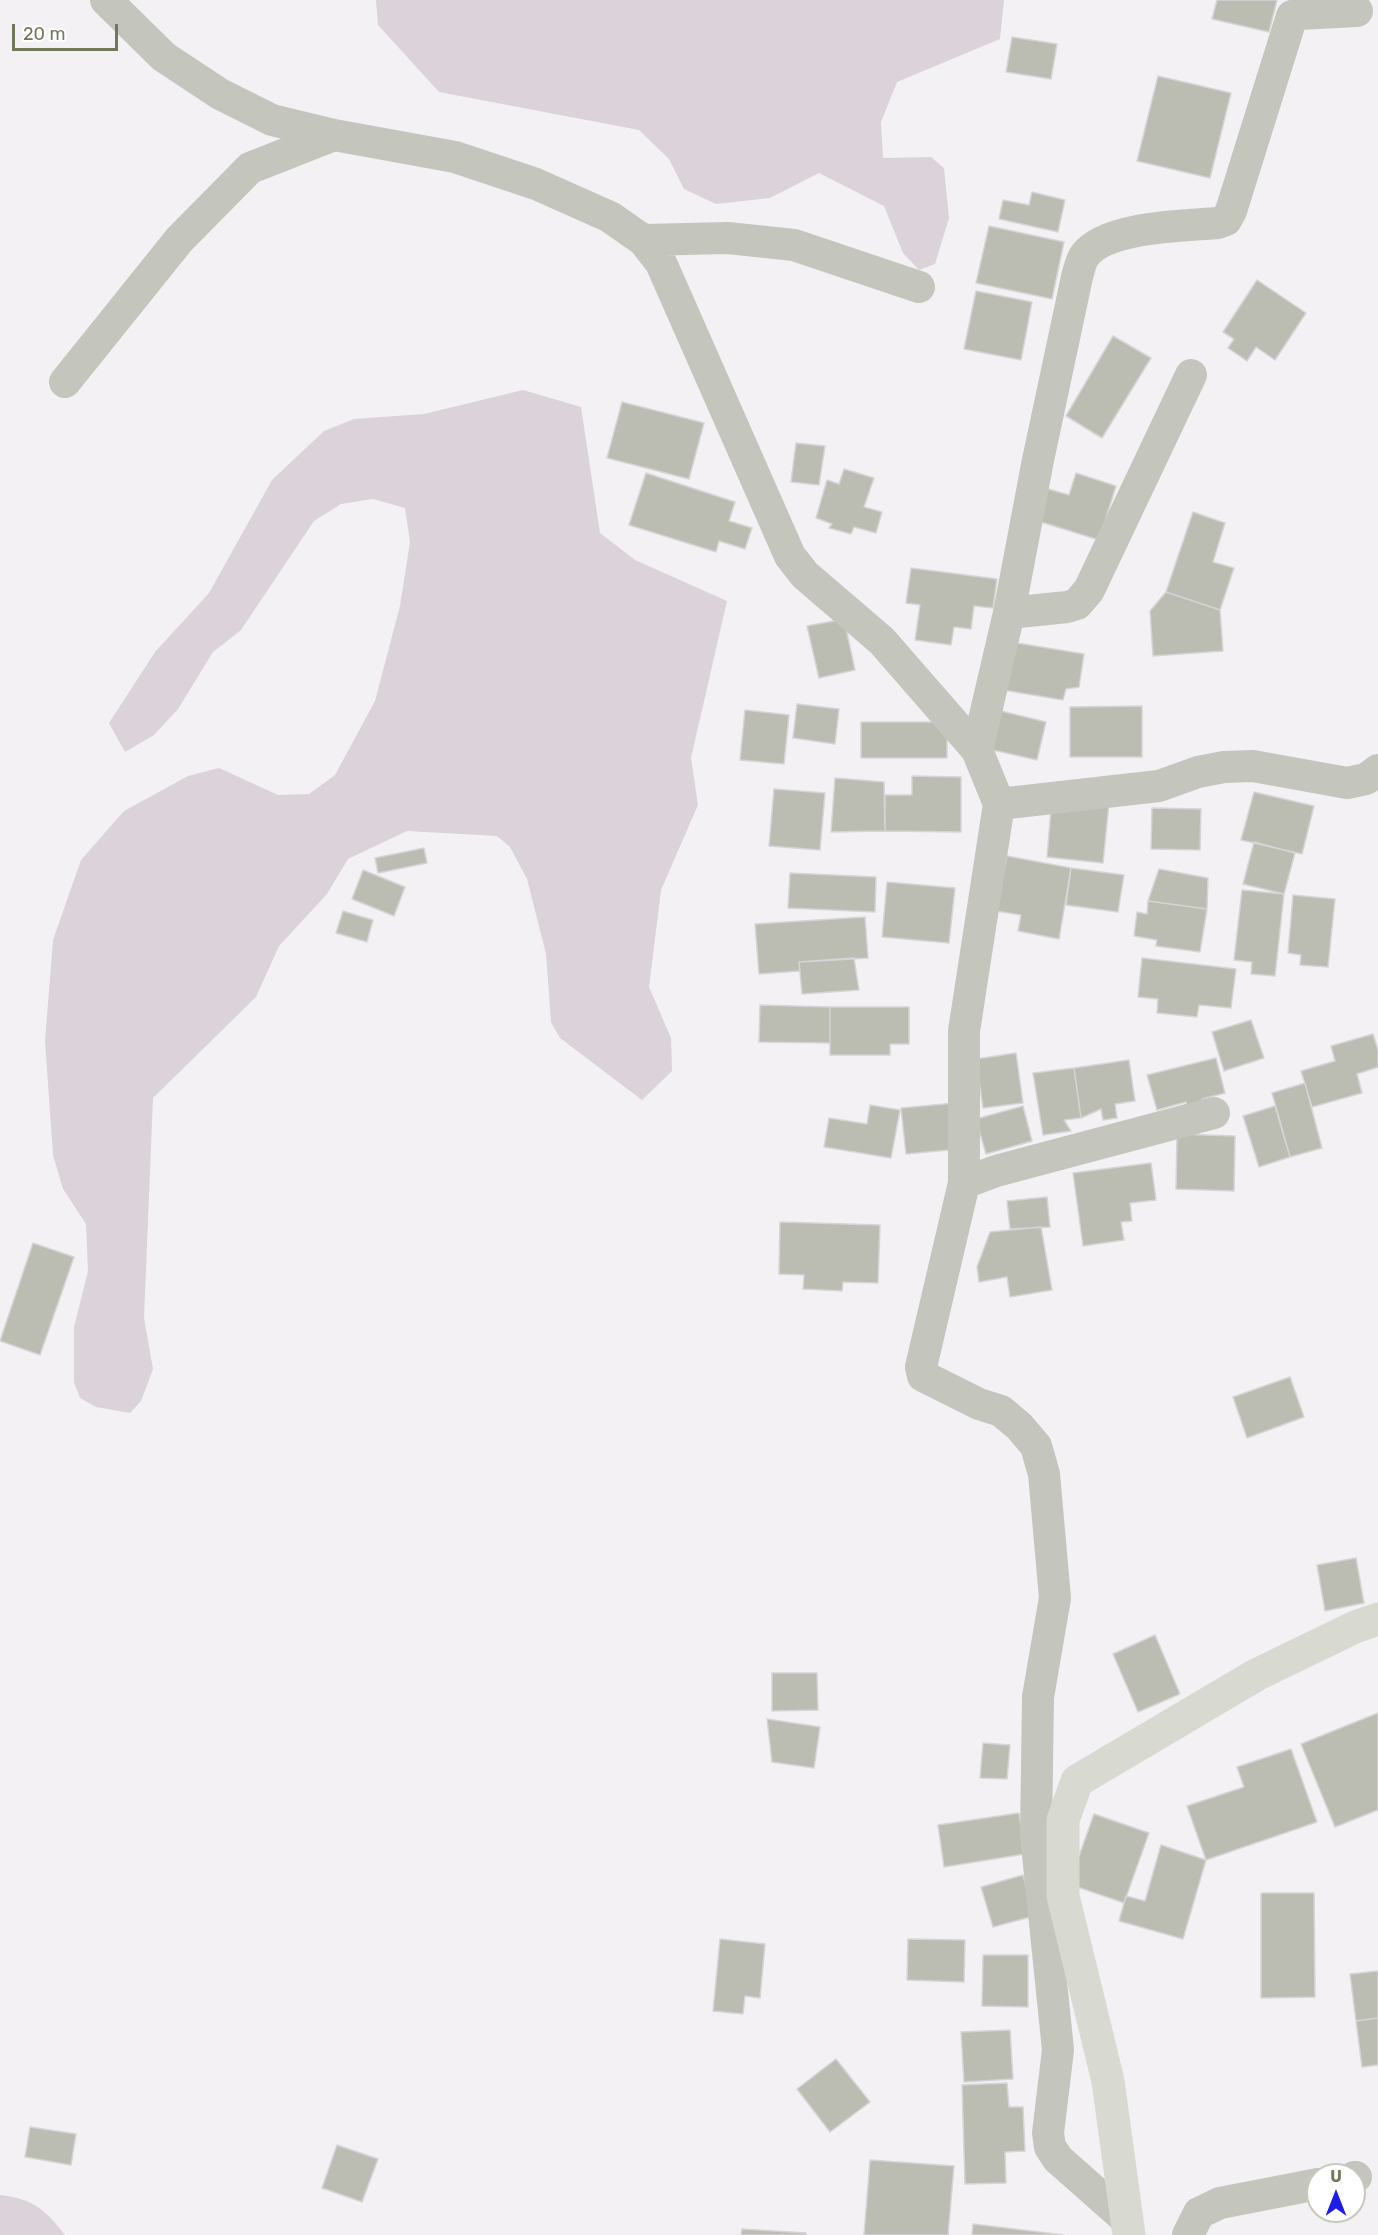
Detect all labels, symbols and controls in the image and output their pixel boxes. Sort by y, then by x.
scale bar [15,12,122,50]
text: 20 m [23,23,65,45]
north arrow [1306,2163,1366,2223]
text: U [1330,2167,1342,2186]

